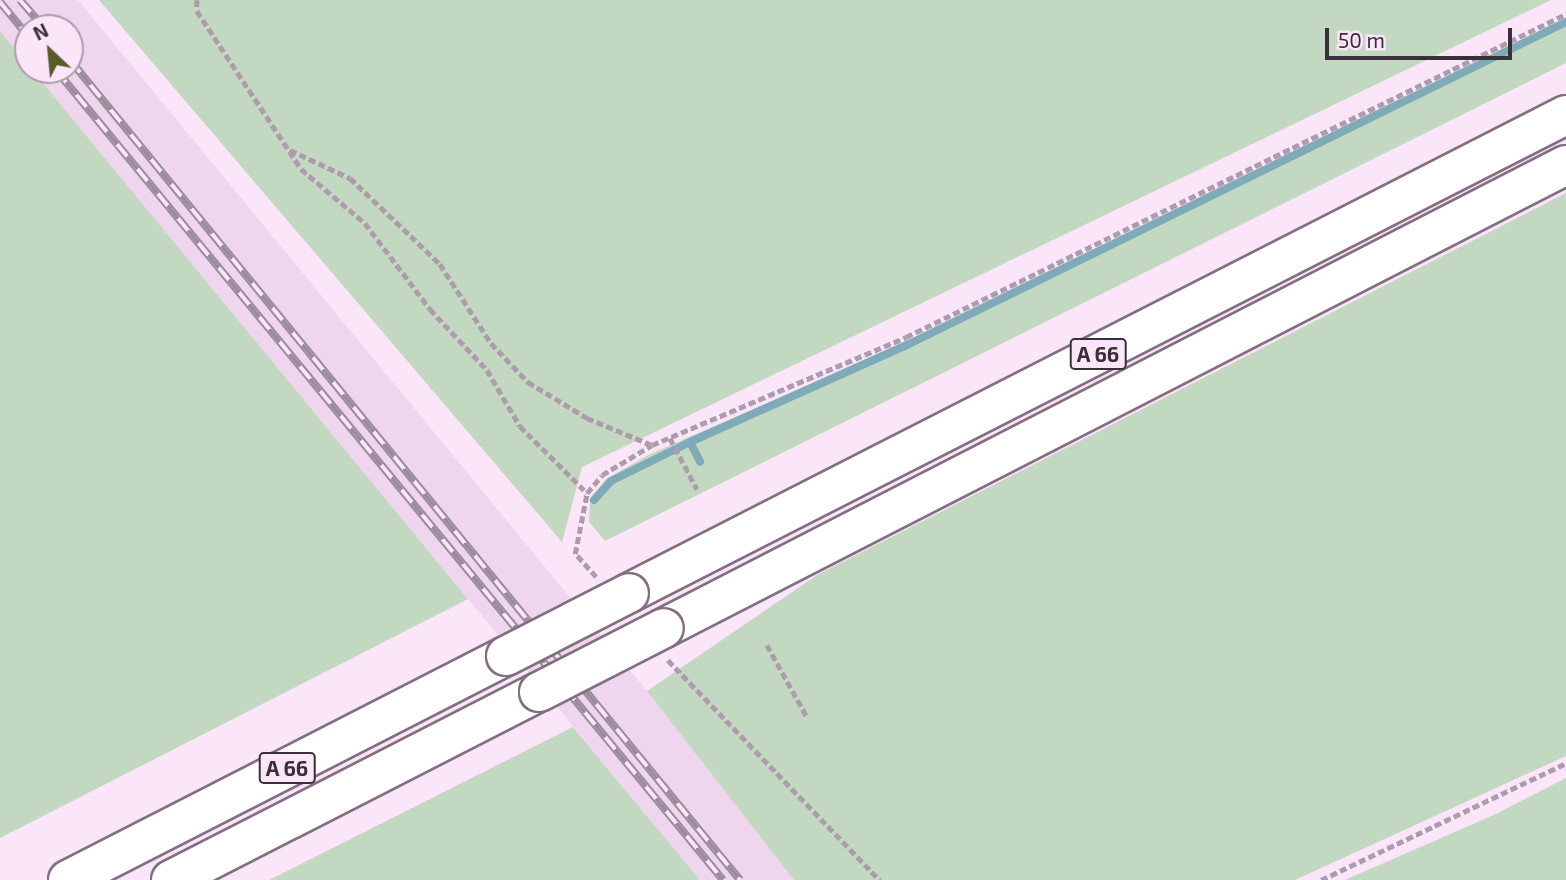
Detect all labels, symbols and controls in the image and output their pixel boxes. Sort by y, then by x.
north arrow [14,14,84,84]
scale bar [1328,14,1515,58]
text: N [29,18,52,45]
text: 50 m [1338,27,1385,52]
road number: A 66 [1068,336,1128,372]
road number: A 66 [257,750,317,786]

